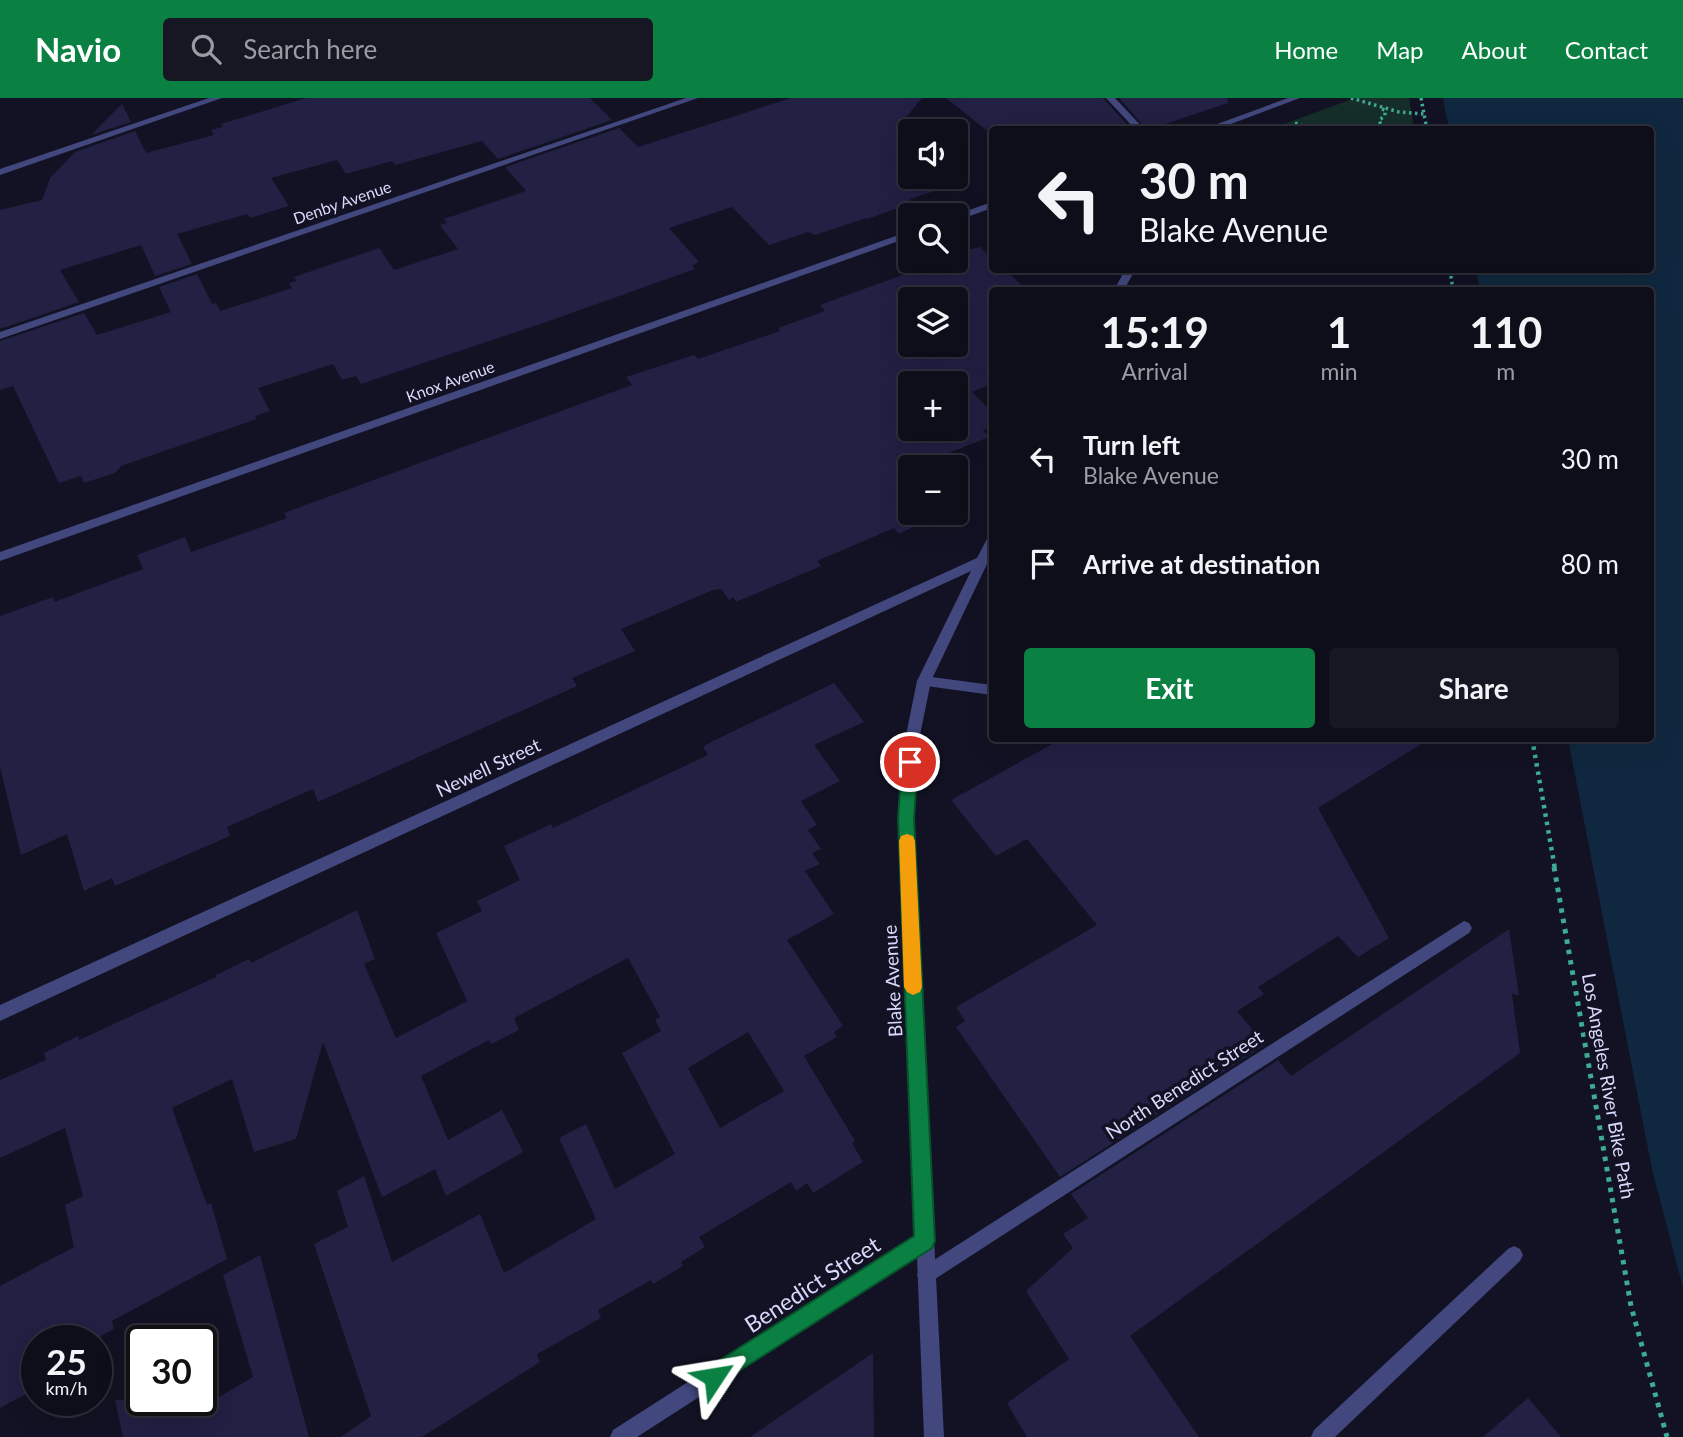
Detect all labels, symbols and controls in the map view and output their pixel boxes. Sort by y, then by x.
search box [163,18,653,81]
text: Navio [35,29,121,69]
icon: search [187,30,225,68]
text: Search here [243,33,377,65]
text: Home [1274,35,1338,64]
text: Map [1376,35,1424,64]
text: About [1462,35,1527,64]
text: Contact [1565,35,1648,64]
map controls [898,119,968,525]
button: sound [898,119,968,189]
text: 30 m [1139,151,1249,209]
icon: left [1024,154,1115,245]
street label: Denby Avenue [290,176,394,228]
button: search [898,203,968,273]
text: Blake Avenue [1139,210,1328,249]
button: layers [898,287,968,357]
text: 15:19 [1101,307,1209,357]
text: 1 [1327,307,1351,357]
text: 110 [1469,307,1542,357]
street label: Knox Avenue [403,356,497,406]
text: Arrival [1122,357,1188,385]
text: min [1320,357,1358,385]
text: m [1496,357,1515,385]
button: + [898,371,968,441]
text: Turn left [1083,429,1180,461]
icon: left [1024,440,1062,478]
text: 30 m [1561,443,1619,475]
button: − [898,455,968,525]
text: Blake Avenue [1083,461,1219,489]
icon: arrive [1024,545,1062,583]
text: Arrive at destination [1083,548,1320,580]
text: 80 m [1561,548,1619,580]
button: Exit [1024,648,1315,728]
button: Share [1329,648,1619,728]
pin [880,732,940,792]
street label: Newell Street [432,733,544,801]
icon: arrive [891,743,929,781]
street label: Blake Avenue [878,924,906,1038]
street label: Los Angeles River Bike Path [1578,971,1640,1201]
street label: North Benedict Street [1101,1024,1267,1143]
street label: Benedict Street [739,1229,886,1338]
speed limit sign: 30 [126,1325,217,1416]
text: 25 [46,1340,87,1382]
position arrow [677,1340,751,1414]
text: km/h [45,1377,88,1399]

